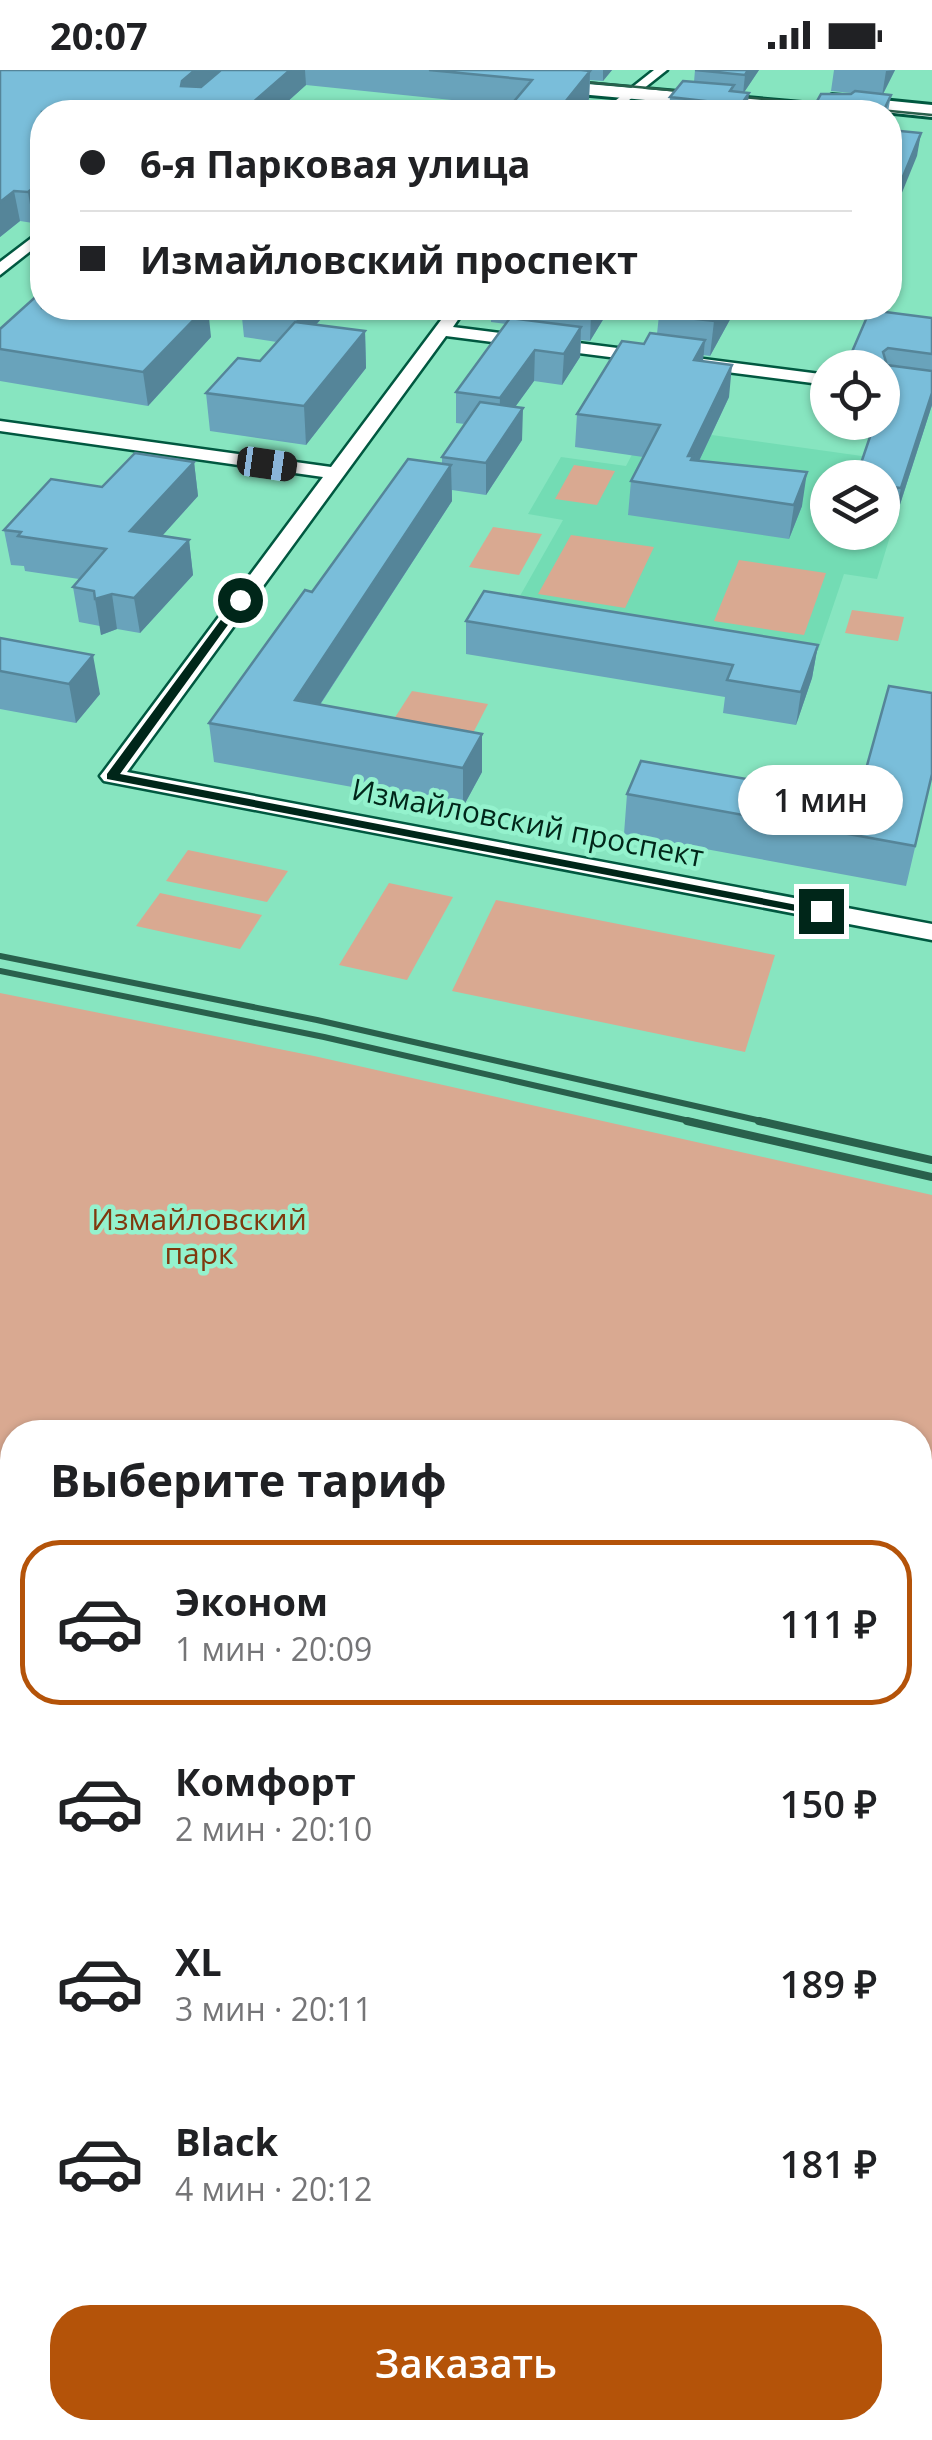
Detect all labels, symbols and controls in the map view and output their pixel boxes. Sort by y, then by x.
text: 20:07 [50,9,148,61]
text: 6-я Парковая улица [140,137,531,189]
text: Измайловский проспект [140,233,638,285]
map controls [810,350,900,550]
button: locate [810,350,900,440]
car [235,445,299,483]
button: layers [810,460,900,550]
route start [218,578,263,623]
callout: 1 мин [738,766,904,836]
street label: Измайловский проспект [349,768,707,876]
text: 1 мин [773,778,868,821]
route end [799,889,844,934]
park label: Измайловский парк [91,1198,307,1273]
text: Выберите тариф [50,1449,447,1510]
text: Эконом [175,1575,328,1627]
icon: car [55,1578,145,1668]
text: 111 ₽ [780,1597,877,1649]
text: 1 мин · 20:09 [175,1627,372,1670]
text: Комфорт [175,1755,356,1807]
icon: car [55,1758,145,1848]
text: 150 ₽ [780,1777,877,1829]
text: 2 мин · 20:10 [175,1807,372,1850]
text: XL [175,1935,222,1987]
icon: car [55,1938,145,2028]
text: 189 ₽ [780,1957,877,2009]
text: 3 мин · 20:11 [175,1987,372,2030]
text: Black [175,2115,278,2167]
icon: car [55,2118,145,2208]
text: 181 ₽ [780,2137,877,2189]
text: 4 мин · 20:12 [175,2167,372,2210]
button: Заказать [50,2305,882,2420]

